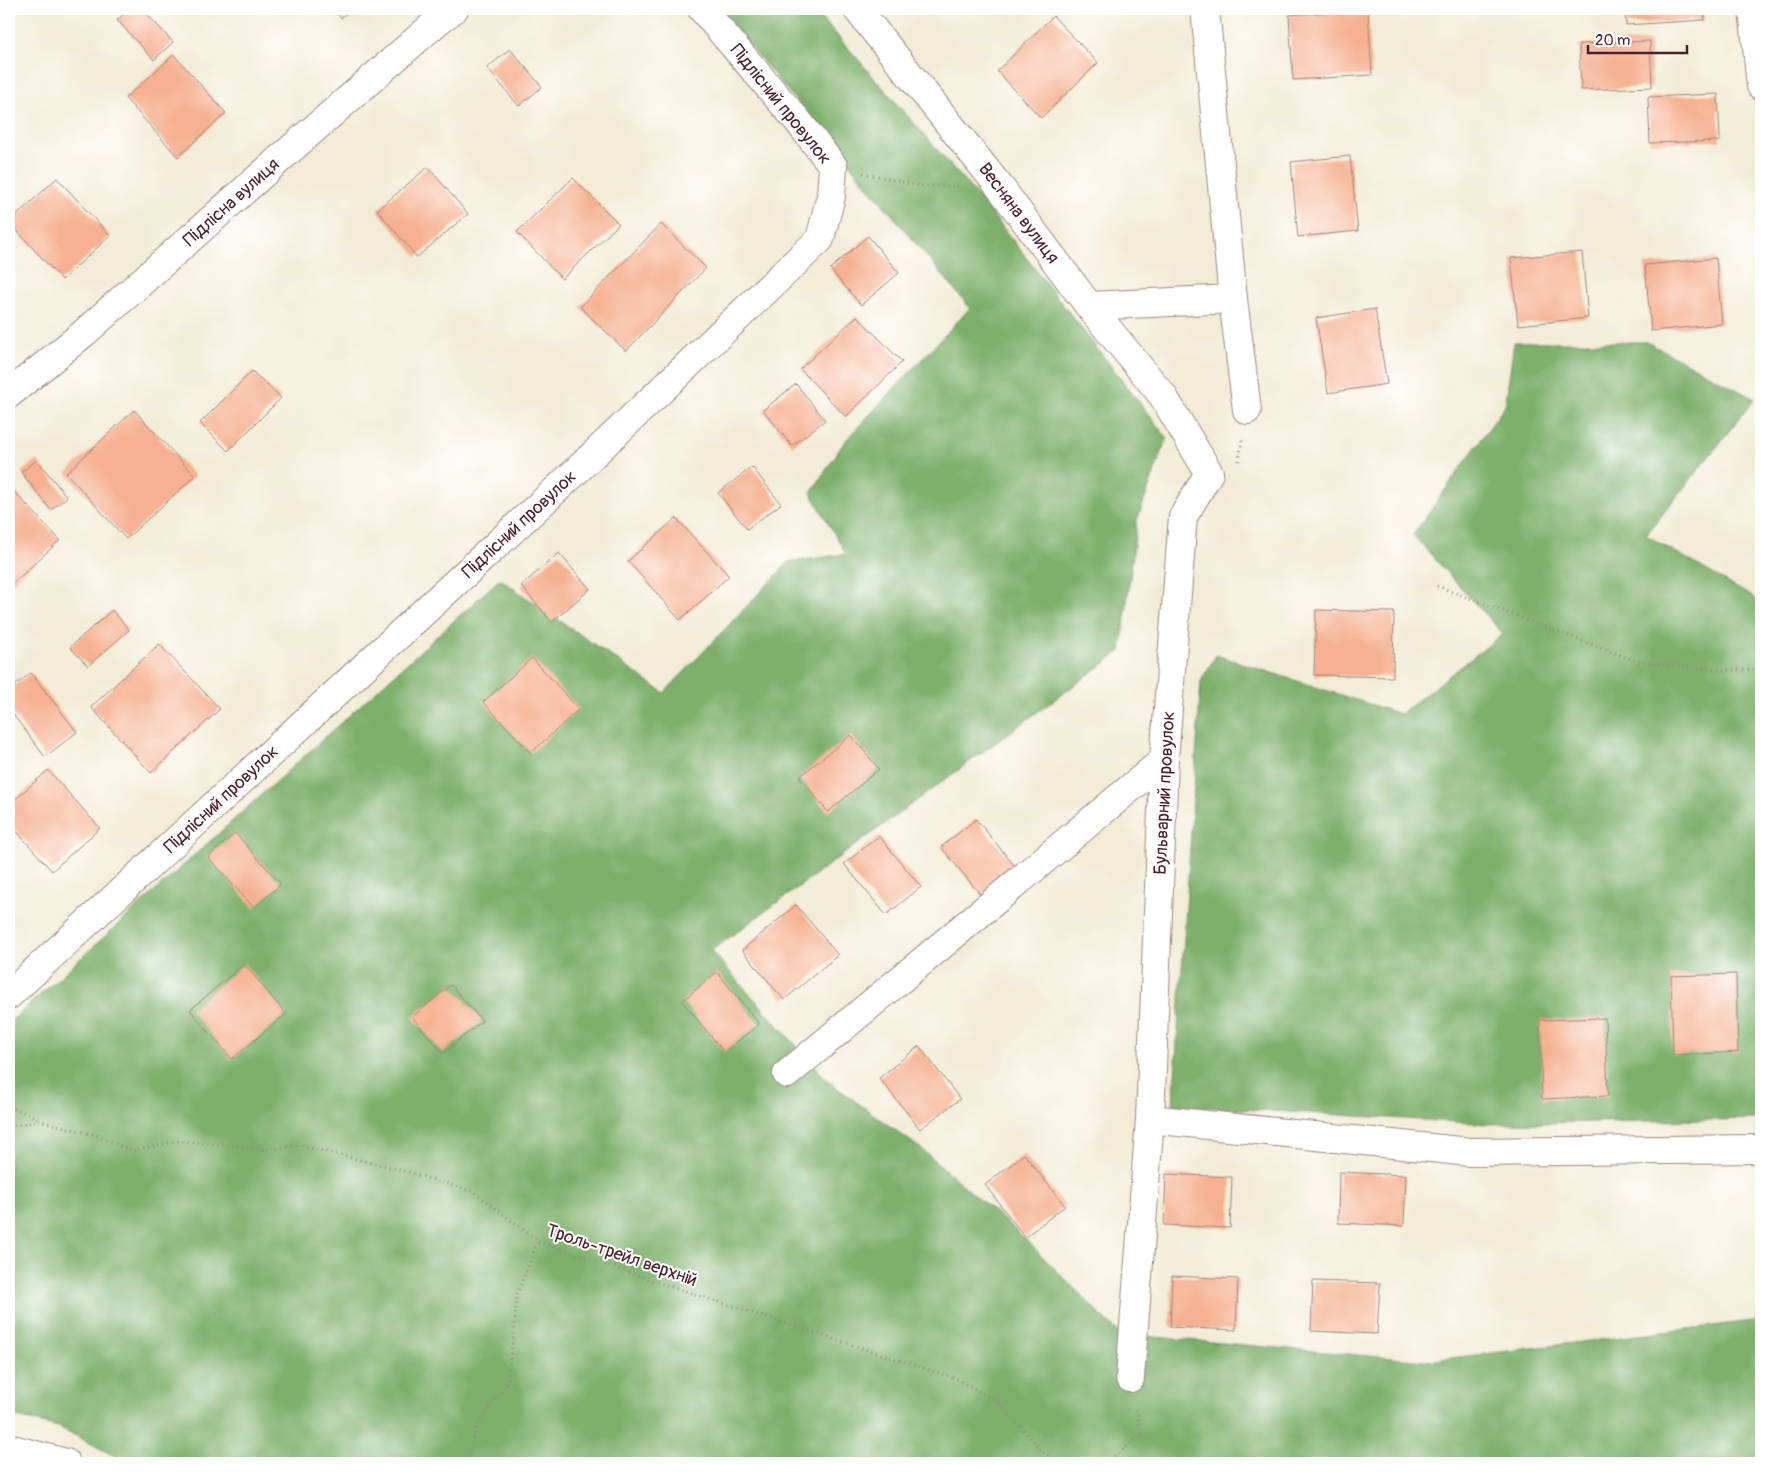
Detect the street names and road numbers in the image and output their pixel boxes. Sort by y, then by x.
street label: Підлісний провулок [725,39,836,169]
street label: Підлісна вулиця [178,153,284,252]
street label: Весняна вулиця [973,158,1064,268]
street label: Підлісний провулок [457,465,581,583]
street label: Бульварний провулок [1149,711,1180,875]
street label: Підлісний провулок [159,740,283,858]
street label: Троль-трейл верхній [543,1219,700,1292]

